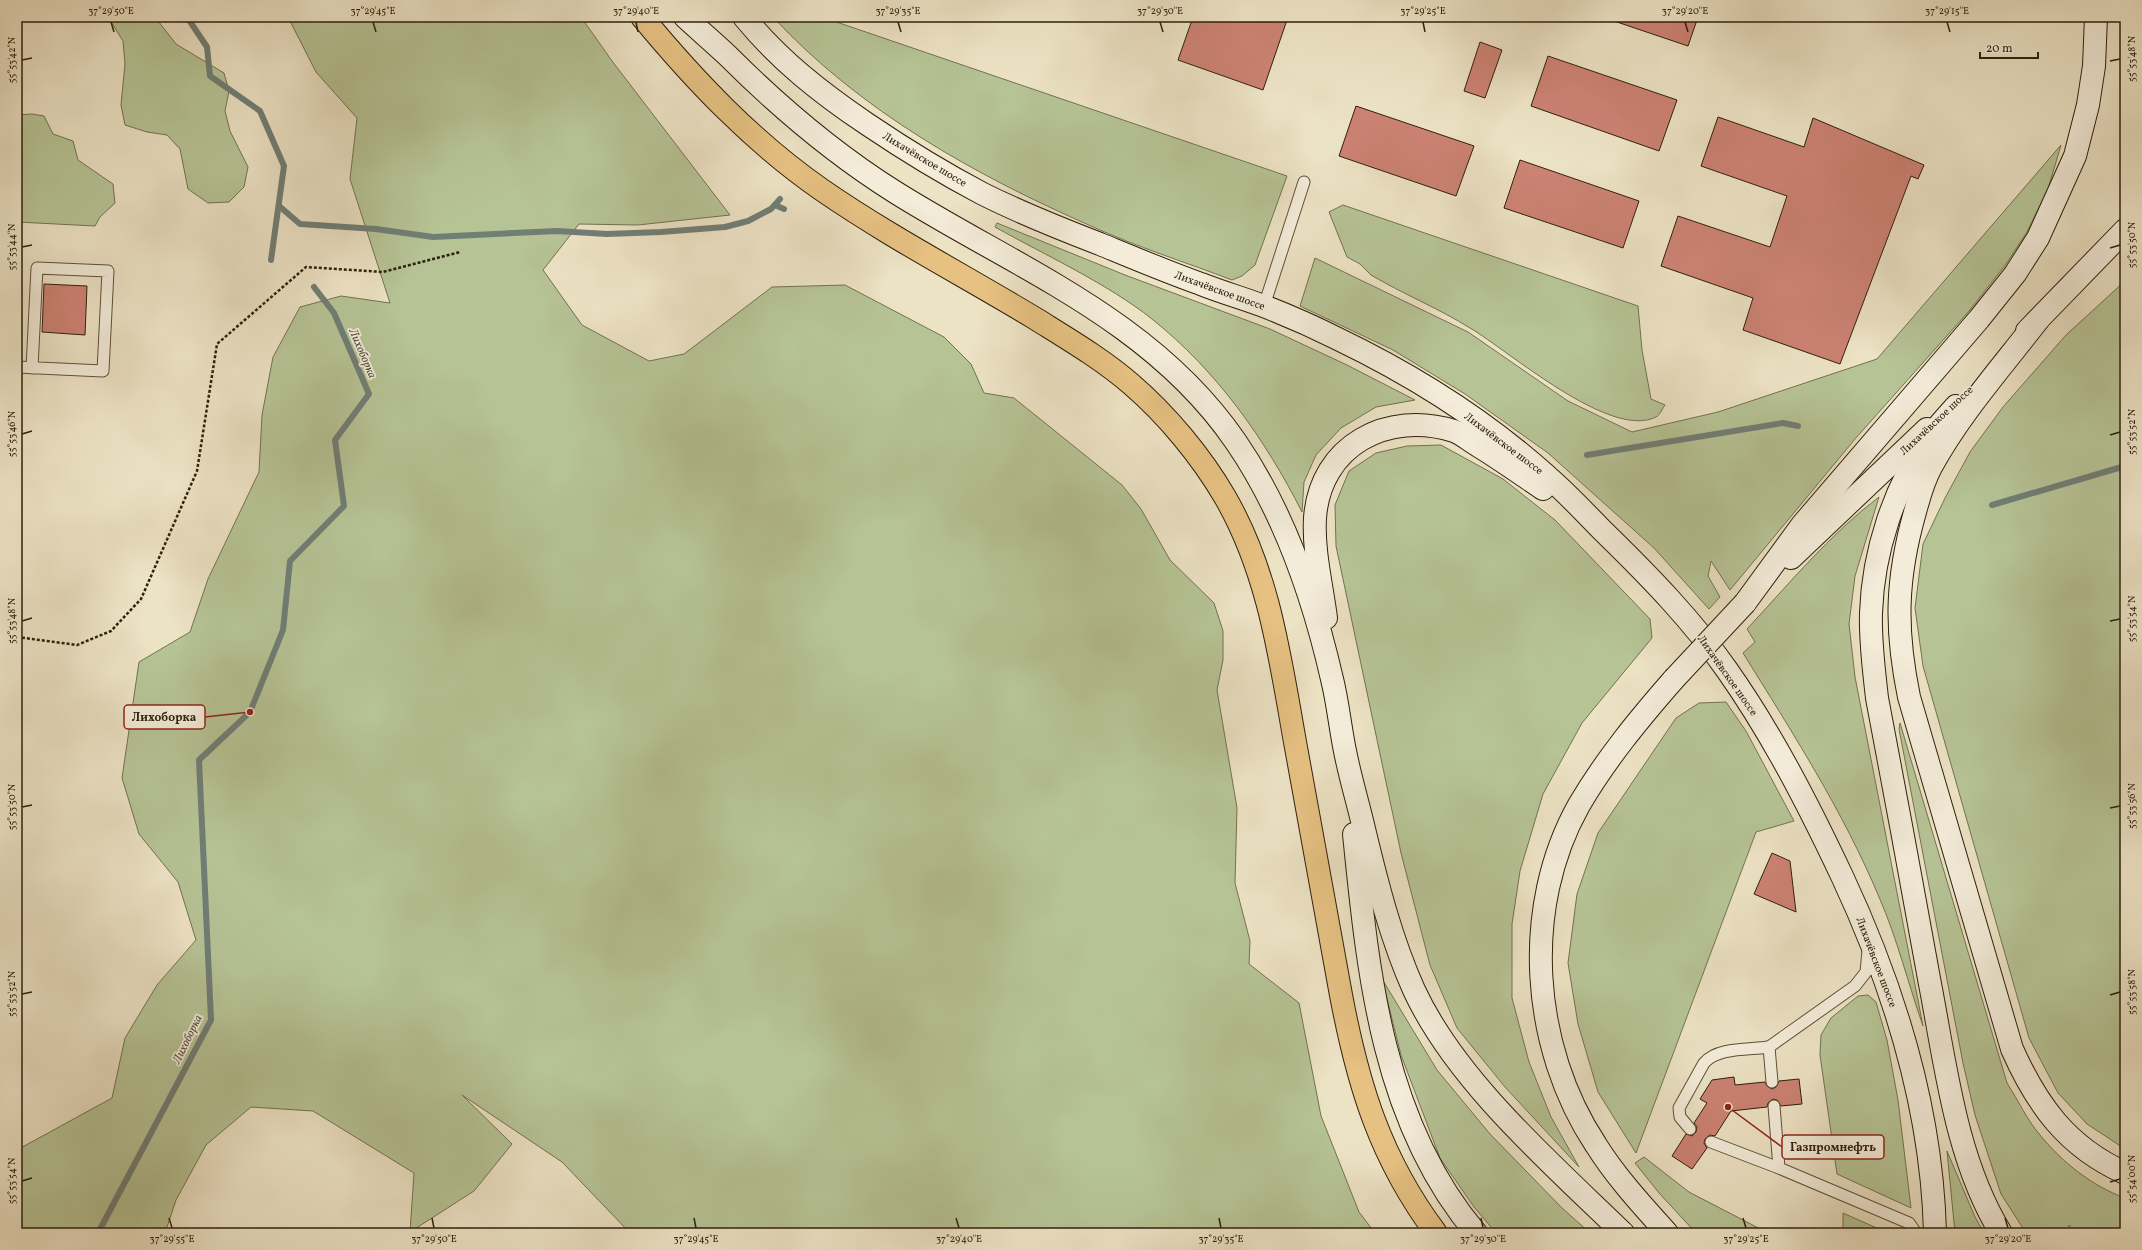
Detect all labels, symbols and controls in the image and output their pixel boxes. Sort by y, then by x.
text: 37°29'50"E [88,4,134,18]
text: 37°29'45"E [351,4,395,18]
text: 37°29'40"E [613,4,659,18]
text: 37°29'35"E [875,4,921,18]
text: 37°29'30"E [1137,4,1183,18]
text: 37°29'25"E [1400,4,1446,18]
text: 37°29'20"E [1662,4,1708,18]
text: 37°29'15"E [1925,4,1969,18]
scale bar [1980,34,2038,60]
text: 55°53'48"N [2125,35,2139,82]
text: 55°53'42"N [5,36,19,83]
text: 20 m [1986,41,2013,57]
street label: Лихачёвское шоссе [879,129,969,191]
text: 55°53'50"N [2125,221,2139,268]
text: 55°53'44"N [5,223,19,270]
street label: Лихачёвское шоссе [1172,268,1267,315]
water label: Лихоборка [344,325,380,381]
street label: Лихачёвское шоссе [1897,383,1977,459]
text: 55°53'52"N [2125,408,2139,455]
street label: Лихачёвское шоссе [1460,409,1546,479]
text: 55°53'46"N [5,410,19,457]
text: 55°53'54"N [2125,595,2139,642]
text: 55°53'48"N [5,597,19,644]
street label: Лихачёвское шоссе [1693,632,1760,719]
callout: Лихоборка [124,705,205,729]
text: Лихоборка [132,710,197,726]
text: 55°53'56"N [2125,782,2139,829]
text: 55°53'50"N [5,783,19,830]
street label: Лихачёвское шоссе [1851,915,1900,1010]
text: 55°53'58"N [2125,968,2139,1015]
text: 55°53'52"N [5,970,19,1017]
water label: Лихоборка [169,1012,207,1068]
callout: Газпромнефть [1782,1135,1884,1159]
text: Газпромнефть [1790,1140,1876,1156]
text: 55°54'00"N [2125,1154,2139,1203]
text: 55°53'54"N [5,1157,19,1204]
text: 37°29'55"E [150,1232,194,1246]
text: 37°29'50"E [411,1232,457,1246]
text: 37°29'45"E [674,1232,718,1246]
text: 37°29'40"E [936,1232,982,1246]
text: 37°29'35"E [1198,1232,1244,1246]
text: 37°29'30"E [1460,1232,1506,1246]
text: 37°29'25"E [1723,1232,1769,1246]
text: 37°29'20"E [1985,1232,2031,1246]

